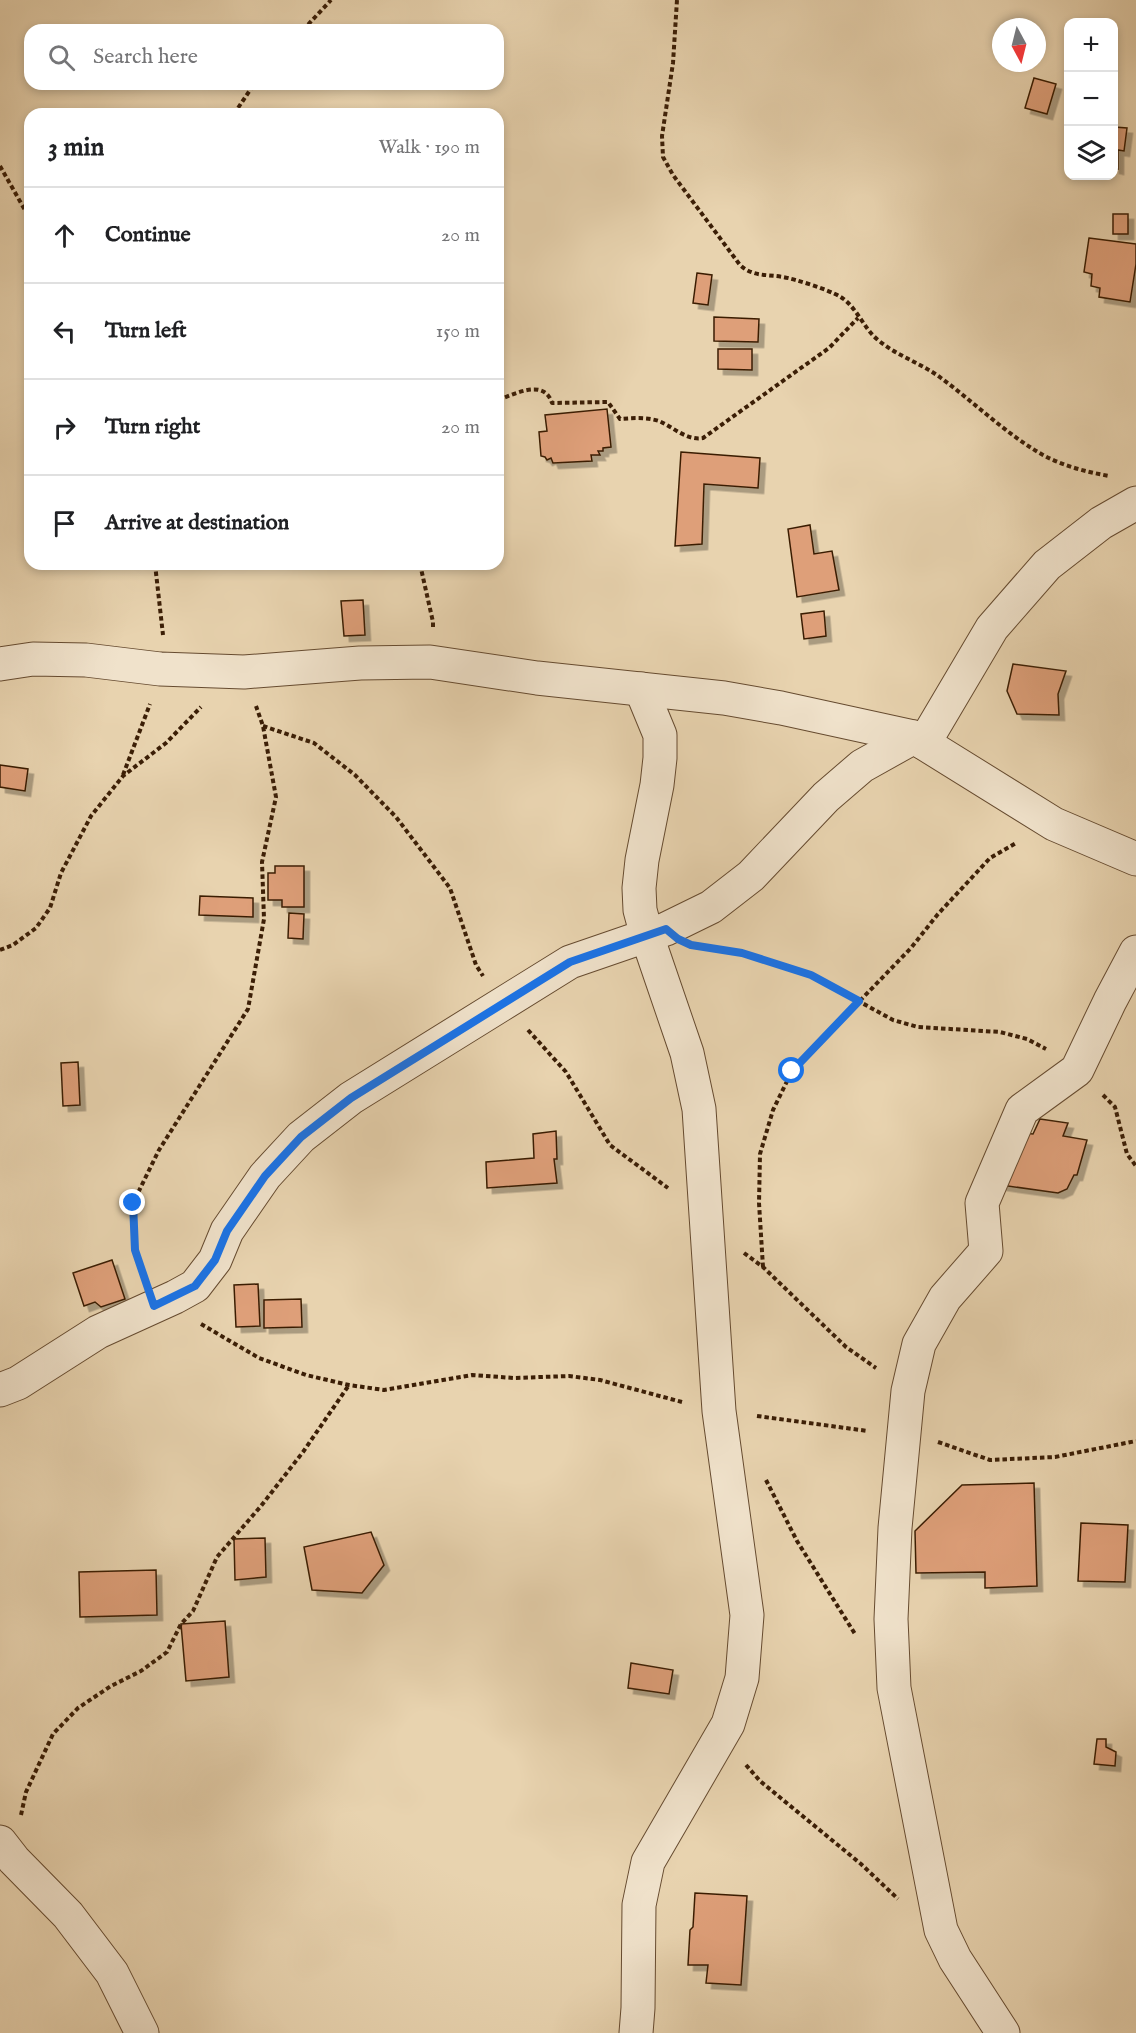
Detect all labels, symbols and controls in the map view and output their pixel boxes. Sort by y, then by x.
north arrow [992,18,1046,72]
map controls [1064,18,1118,180]
button: + [1064,18,1118,72]
search box [24,24,504,90]
icon: search [45,41,78,74]
text: Search here [93,43,198,71]
button: − [1064,72,1118,126]
button: layers [1064,126,1118,180]
text: 3 min [48,131,104,164]
text: Walk · 190 m [378,135,480,160]
icon: ahead [48,219,81,252]
text: Continue [105,221,191,249]
text: 20 m [441,223,480,248]
icon: left [48,315,81,348]
text: Turn left [105,317,187,345]
text: 150 m [436,319,480,344]
icon: right [48,411,81,444]
text: Turn right [105,413,200,441]
text: 20 m [441,415,480,440]
icon: arrive [48,507,81,540]
text: Arrive at destination [105,509,289,537]
route start [778,1057,804,1083]
route end [119,1189,145,1215]

